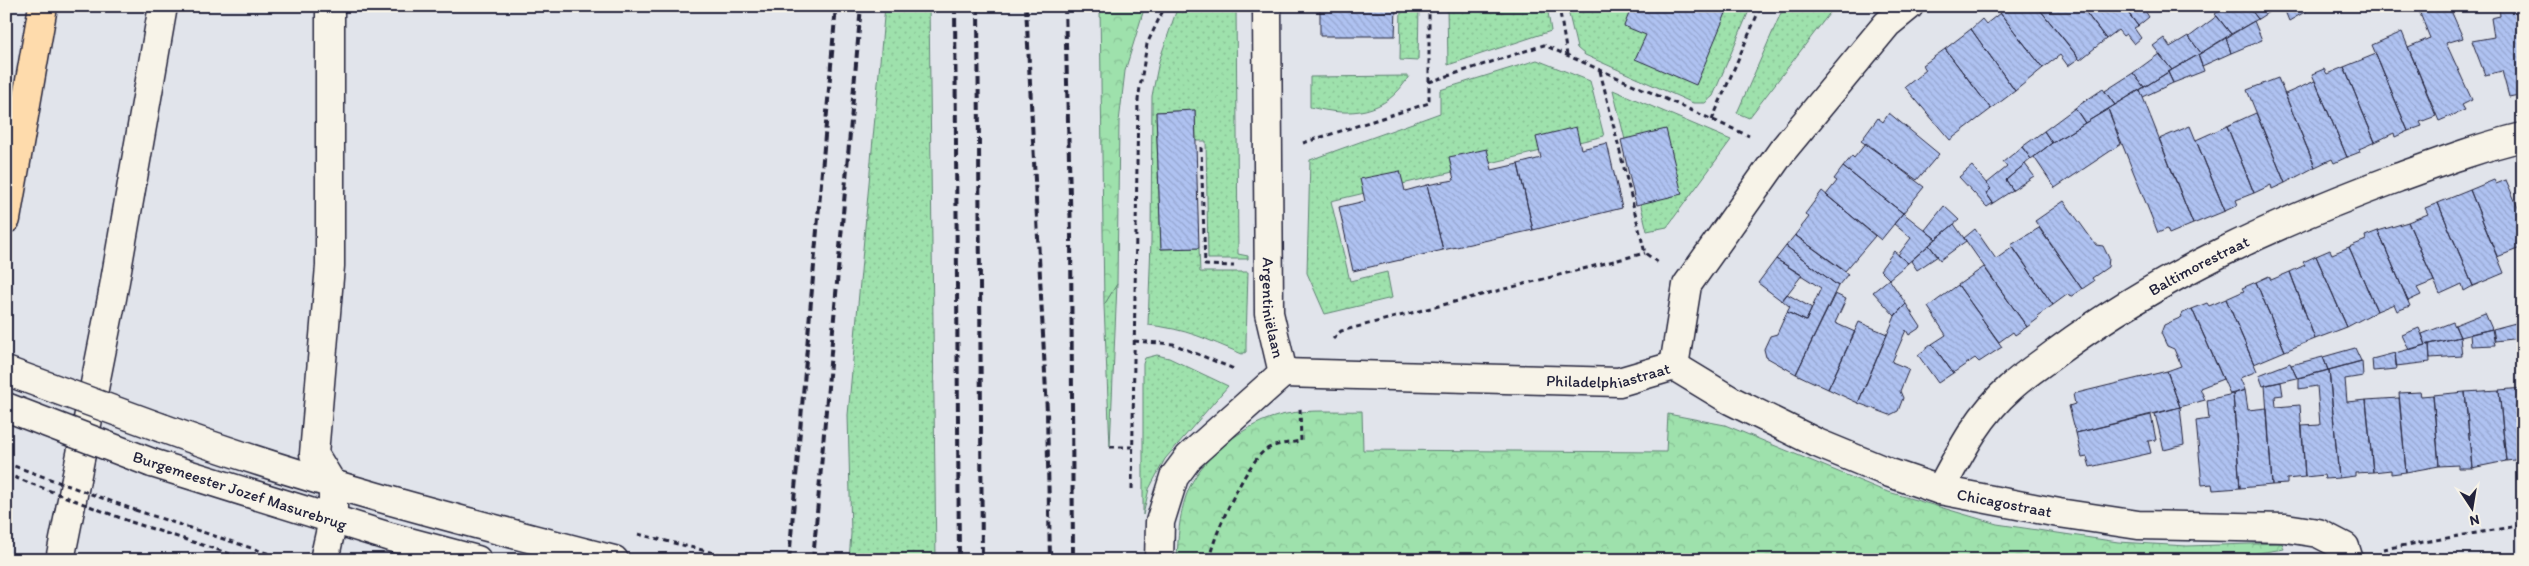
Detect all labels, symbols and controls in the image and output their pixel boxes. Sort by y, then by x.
street label: Baltimorestraat [2145,232,2252,300]
street label: Argentiniëlaan [1258,257,1288,360]
street label: Philadelphiastraat [1546,359,1672,392]
street label: Burgemeester Jozef Masurebrug [130,447,350,534]
street label: Chicagostraat [1955,484,2053,521]
north arrow [2446,484,2496,534]
text: N [2468,511,2481,530]

